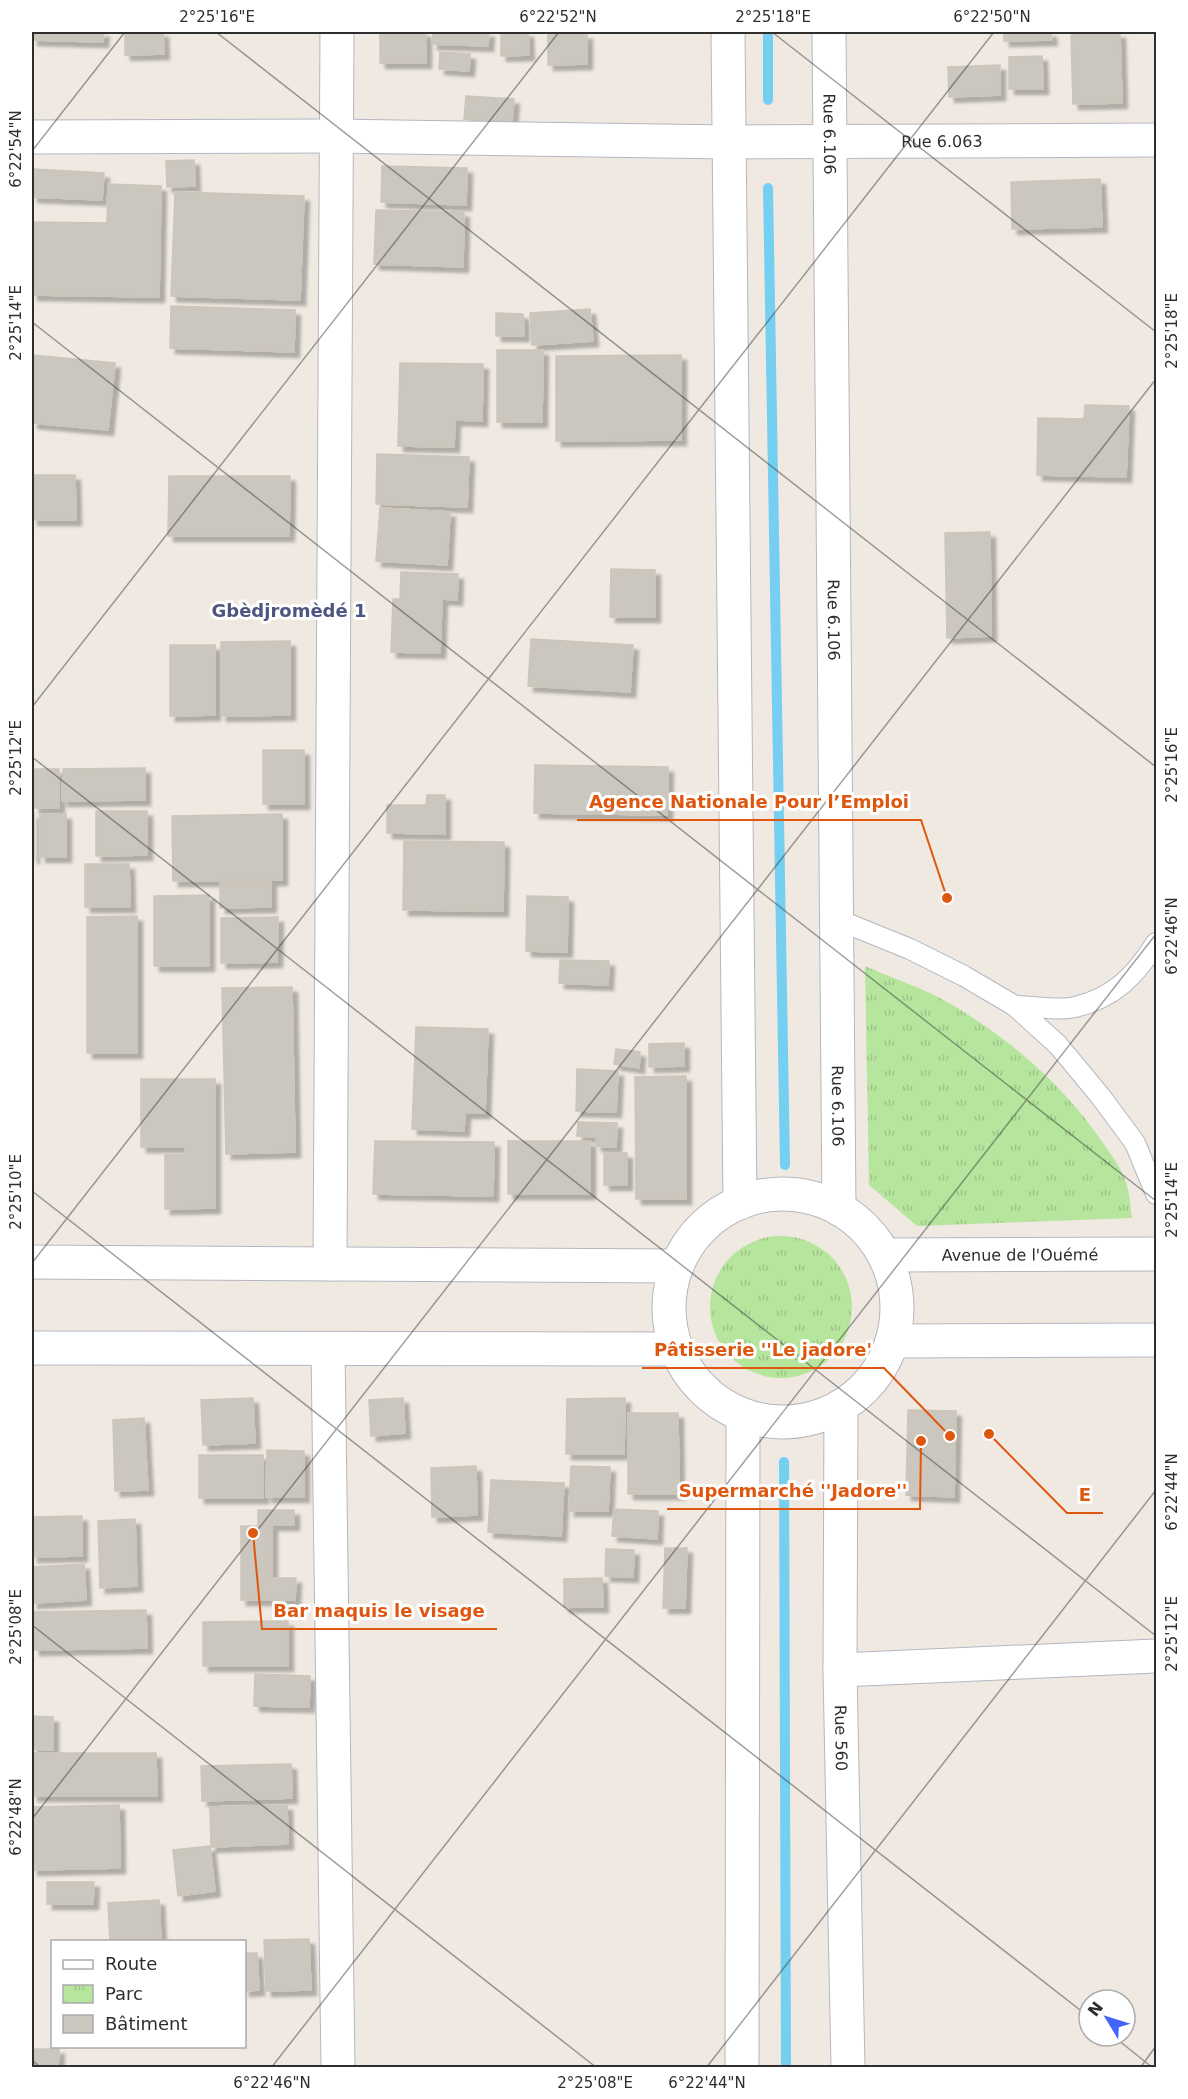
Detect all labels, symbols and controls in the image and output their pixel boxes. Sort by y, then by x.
text: 2°25'16"E [179,8,255,26]
text: 6°22'52"N [519,8,597,26]
text: 2°25'18"E [735,8,811,26]
text: 6°22'50"N [953,8,1031,26]
street label: Rue 6.106 [820,93,840,175]
text: 6°22'54"N [7,110,25,188]
street label: Rue 6.063 [901,131,983,151]
text: 2°25'14"E [7,285,25,361]
text: 2°25'18"E [1163,293,1181,369]
street label: Rue 6.106 [824,579,844,661]
district label: Gbèdjromèdé 1 [211,600,367,621]
text: 2°25'12"E [7,720,25,796]
text: 2°25'16"E [1163,727,1181,803]
callout: Agence Nationale Pour l’Emploi [577,784,921,820]
text: Agence Nationale Pour l’Emploi [589,791,909,812]
text: 6°22'46"N [1163,897,1181,975]
street label: Rue 6.106 [828,1065,848,1147]
text: 2°25'10"E [7,1154,25,1230]
text: 2°25'14"E [1163,1162,1181,1238]
street label: Avenue de l'Ouémé [942,1245,1098,1264]
callout: Pâtisserie ''Le jadore' [642,1332,884,1368]
text: Pâtisserie ''Le jadore' [654,1339,872,1360]
text: 6°22'44"N [1163,1453,1181,1531]
callout: Supermarché ''Jadore'' [667,1473,920,1509]
callout: E [1067,1477,1103,1513]
text: Supermarché ''Jadore'' [679,1480,907,1501]
text: E [1079,1484,1091,1505]
text: 2°25'08"E [7,1589,25,1665]
callout: Bar maquis le visage [262,1593,497,1629]
text: 2°25'12"E [1163,1596,1181,1672]
text: Bar maquis le visage [273,1600,485,1621]
street label: Rue 560 [831,1705,852,1771]
text: 6°22'48"N [7,1778,25,1856]
legend [51,1940,246,2048]
text: Route [105,1953,157,1974]
text: Parc [105,1983,143,2004]
north arrow [1077,1988,1137,2048]
text: N [1084,1998,1107,2020]
text: Bâtiment [105,2013,188,2034]
text: 6°22'46"N [233,2074,311,2092]
text: 2°25'08"E [557,2074,633,2092]
text: 6°22'44"N [668,2074,746,2092]

